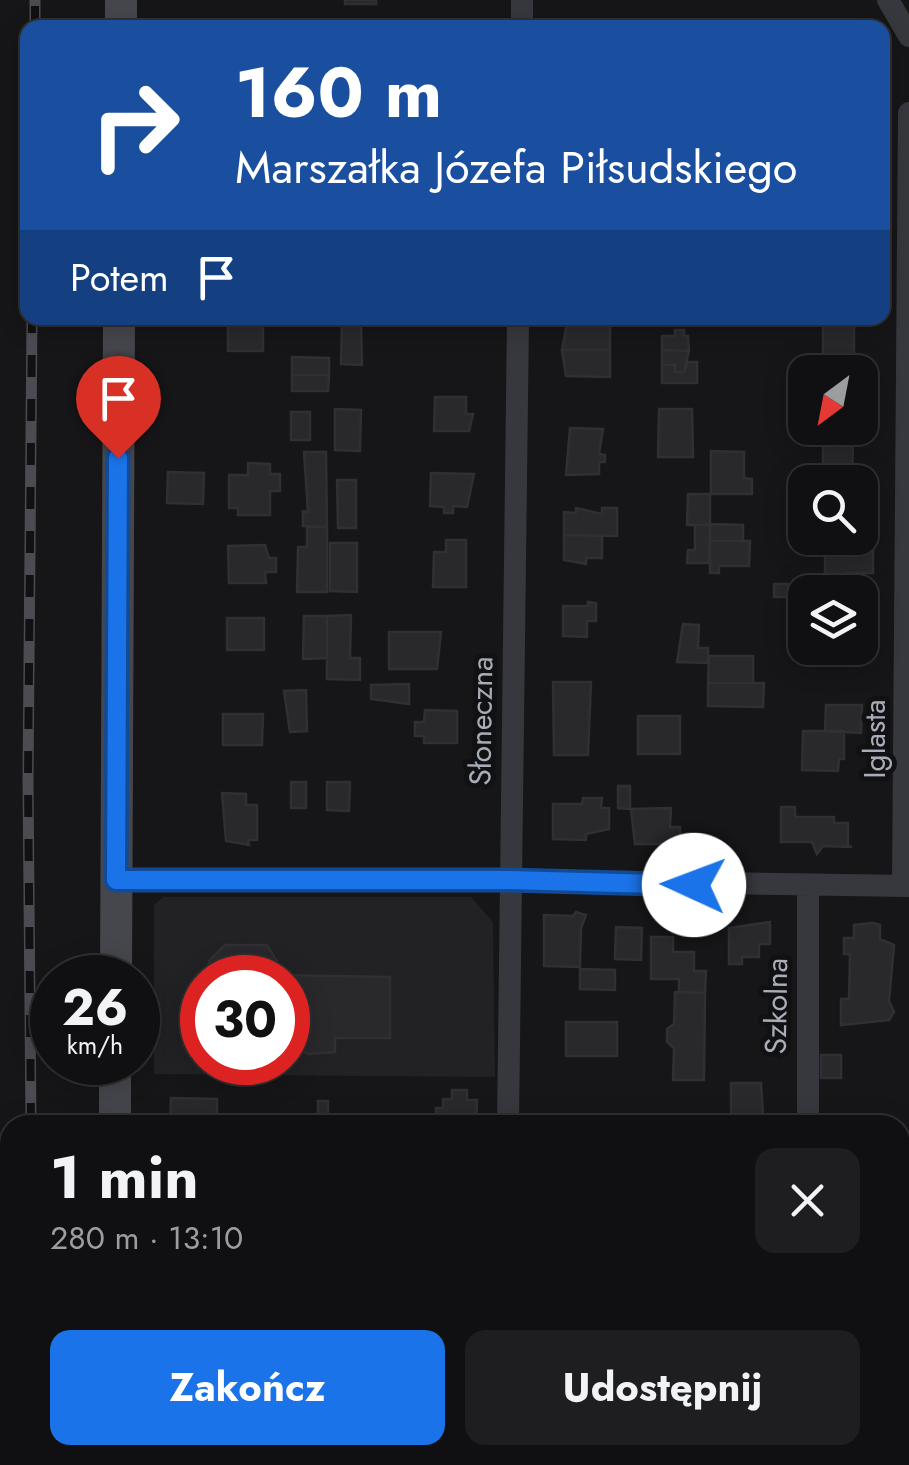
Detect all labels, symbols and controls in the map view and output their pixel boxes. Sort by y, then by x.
text: 160 m [235,42,442,143]
icon: right [70,60,200,190]
text: Marszałka Józefa Piłsudskiego [235,135,797,200]
text: Potem [70,250,169,305]
icon: arrive [189,250,244,305]
north arrow [788,355,878,445]
map controls [788,355,878,665]
pin [76,356,161,459]
icon: arrive [91,371,146,426]
button: search [788,465,878,555]
button: layers [788,575,878,665]
street label: Słoneczna [458,656,504,786]
street label: Iglasta [853,699,896,779]
position arrow [642,833,746,937]
speed limit sign: 30 [180,955,310,1085]
street label: Szkolna [754,957,798,1055]
text: 26 [62,971,128,1044]
text: km/h [67,1027,123,1063]
text: 1 min [50,1134,199,1221]
button: close [755,1148,860,1253]
text: 280 m · 13:10 [50,1215,243,1261]
button: Zakończ [50,1330,445,1445]
button: Udostępnij [465,1330,860,1445]

